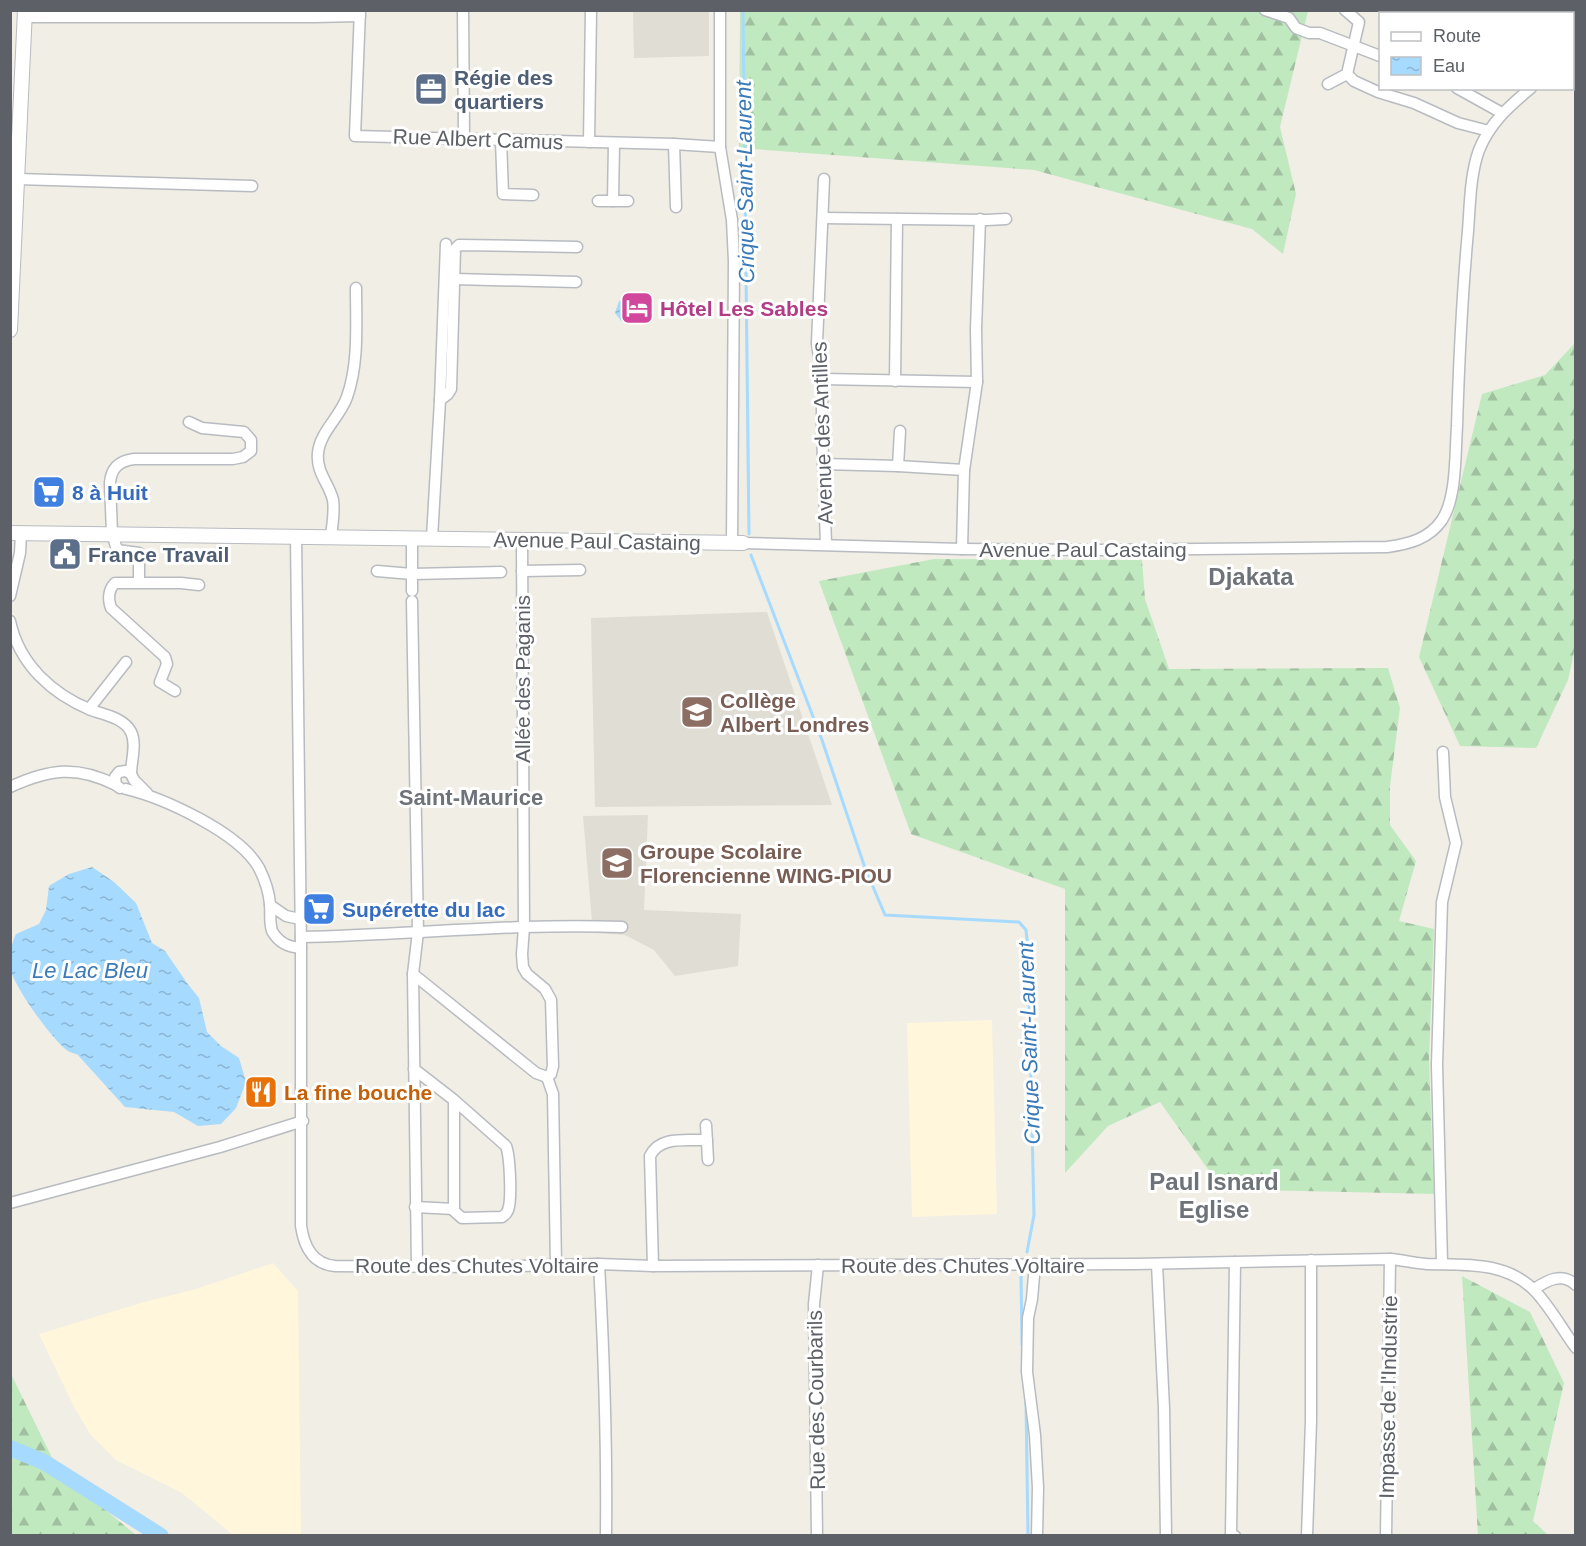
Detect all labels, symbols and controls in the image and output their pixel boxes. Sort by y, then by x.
legend [1379,12,1574,90]
text: Route [1433,26,1481,46]
text: Eau [1433,56,1465,76]
place label: Régie des quartiers [454,66,553,113]
office icon: Régie des quartiers [413,71,449,107]
water label: Crique Saint-Laurent [731,79,759,284]
street label: Rue Albert Camus [392,125,564,153]
hotel icon: Hôtel Les Sables [619,290,655,326]
place label: Hôtel Les Sables [660,297,828,320]
street label: Avenue des Antilles [807,341,837,525]
supermarket icon: 8 à Huit [31,474,67,510]
place label: 8 à Huit [72,481,148,504]
street label: Avenue Paul Castaing [493,528,701,554]
public building icon: France Travail [47,536,83,572]
street label: Avenue Paul Castaing [979,538,1187,561]
place label: France Travail [88,543,229,566]
district label: Djakata [1208,563,1294,590]
street label: Allée des Paganis [511,595,534,763]
place label: Collège Albert Londres [720,689,869,736]
school or university icon: Collège Albert Londres [679,694,715,730]
district label: Saint-Maurice [399,785,543,810]
place label: Groupe Scolaire Florencienne WING-PIOU [640,840,892,887]
school or university icon: Groupe Scolaire Florencienne WING-PIOU [599,845,635,881]
supermarket icon: Supérette du lac [301,891,337,927]
place label: Supérette du lac [342,898,506,921]
water label: Crique Saint-Laurent [1013,940,1045,1145]
water label: Le Lac Bleu [32,958,148,983]
restaurant icon: La fine bouche [243,1074,279,1110]
place label: La fine bouche [284,1081,432,1104]
district label: Paul Isnard Eglise [1149,1168,1279,1223]
street label: Route des Chutes Voltaire [355,1254,599,1277]
street label: Route des Chutes Voltaire [841,1254,1085,1277]
street label: Impasse de l'Industrie [1375,1295,1401,1499]
street label: Rue des Courbarils [803,1310,829,1490]

